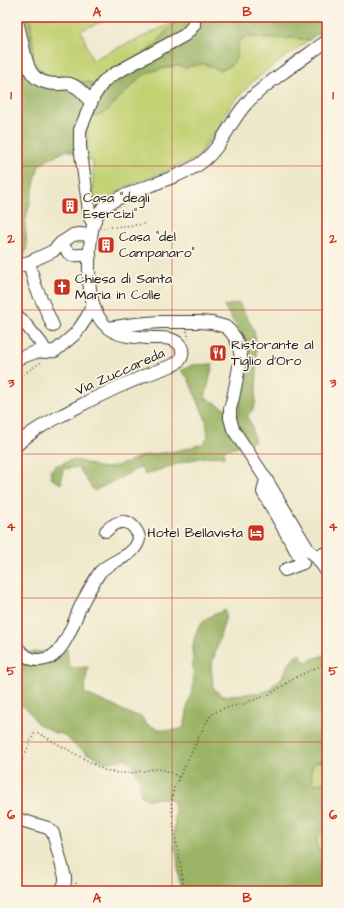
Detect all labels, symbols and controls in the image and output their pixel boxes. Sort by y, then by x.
text: A [93,3,102,21]
text: B [242,3,252,21]
text: 1 [10,86,12,104]
text: 1 [332,86,334,104]
place label: Casa "degli Esercizi" [83,188,149,224]
building icon: Casa "degli Esercizi" [60,196,80,216]
place label: Casa "del Campanaro" [119,227,195,263]
text: 2 [6,230,15,248]
text: 2 [328,230,337,248]
building icon: Casa "del Campanaro" [96,235,116,255]
place label: Chiesa di Santa Maria in Colle [75,269,172,305]
church icon: Chiesa di Santa Maria in Colle [52,277,72,297]
place label: Ristorante al Tiglio d'Oro [231,335,314,371]
street label: Via Zuccareda [72,343,168,401]
restaurant icon: Ristorante al Tiglio d'Oro [208,343,228,363]
text: 3 [7,374,15,392]
text: 3 [329,374,337,392]
text: 4 [7,518,16,536]
text: 4 [329,518,338,536]
place label: Hotel Bellavista [147,523,243,543]
hotel icon: Hotel Bellavista [246,523,266,543]
text: 5 [6,662,16,680]
text: 5 [328,662,338,680]
text: 6 [7,806,16,824]
text: 6 [329,806,338,824]
text: A [93,889,102,907]
text: B [242,889,252,907]

